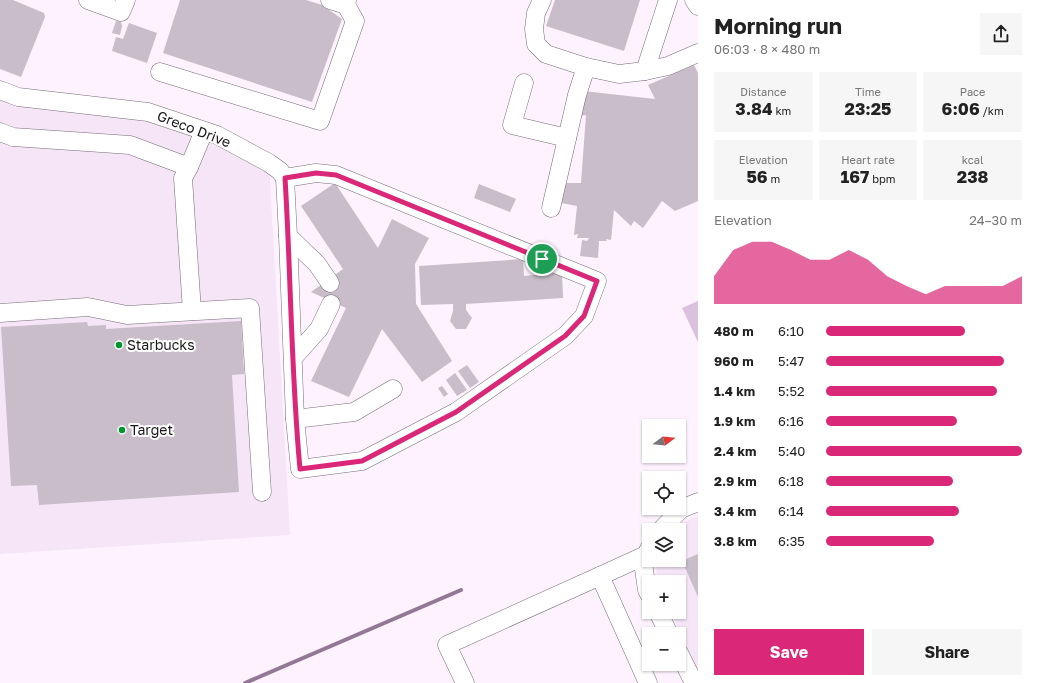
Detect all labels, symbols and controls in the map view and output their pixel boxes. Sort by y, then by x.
text: Morning run [714,12,842,39]
button: share [980,13,1022,55]
text: 06:03 · 8 × 480 m [714,41,820,57]
text: Distance [740,85,786,98]
text: Time [855,85,881,98]
text: Pace [960,85,986,98]
text: 3.84 [735,98,773,119]
text: 23:25 [845,98,891,119]
text: 6:06 [942,98,980,119]
text: km [773,104,791,117]
text: /km [980,104,1004,117]
street label: Greco Drive [155,107,233,150]
text: Elevation [739,153,788,166]
text: Heart rate [841,153,895,166]
text: kcal [962,153,984,166]
text: 56 [746,166,768,187]
text: 167 [841,166,869,187]
text: 238 [957,166,988,187]
text: m [768,172,780,185]
text: bpm [869,172,895,185]
text: Elevation [714,212,772,228]
text: 24–30 m [969,212,1022,228]
pin [525,242,559,276]
icon: arrive [531,248,553,270]
text: 480 m [714,323,754,339]
text: 6:10 [778,323,804,339]
place label: Starbucks [127,336,195,353]
marker: Starbucks [114,340,124,350]
text: 960 m [714,353,754,369]
text: 5:47 [778,353,804,369]
text: 1.4 km [714,383,755,399]
text: 5:52 [778,383,805,399]
text: 1.9 km [714,413,755,429]
text: 6:16 [778,413,804,429]
north arrow [642,419,686,463]
map controls [642,419,686,671]
place label: Target [130,421,173,438]
marker: Target [117,425,127,435]
text: 2.4 km [714,443,756,459]
text: 5:40 [778,443,805,459]
button: locate [642,471,686,515]
text: 2.9 km [714,473,757,489]
text: 6:18 [778,473,804,489]
text: 3.4 km [714,503,756,519]
text: 6:14 [778,503,804,519]
button: layers [642,523,686,567]
text: 3.8 km [714,533,757,549]
text: 6:35 [778,533,805,549]
button: + [642,575,686,619]
button: − [642,627,686,671]
button: Save [714,629,864,675]
button: Share [872,629,1022,675]

